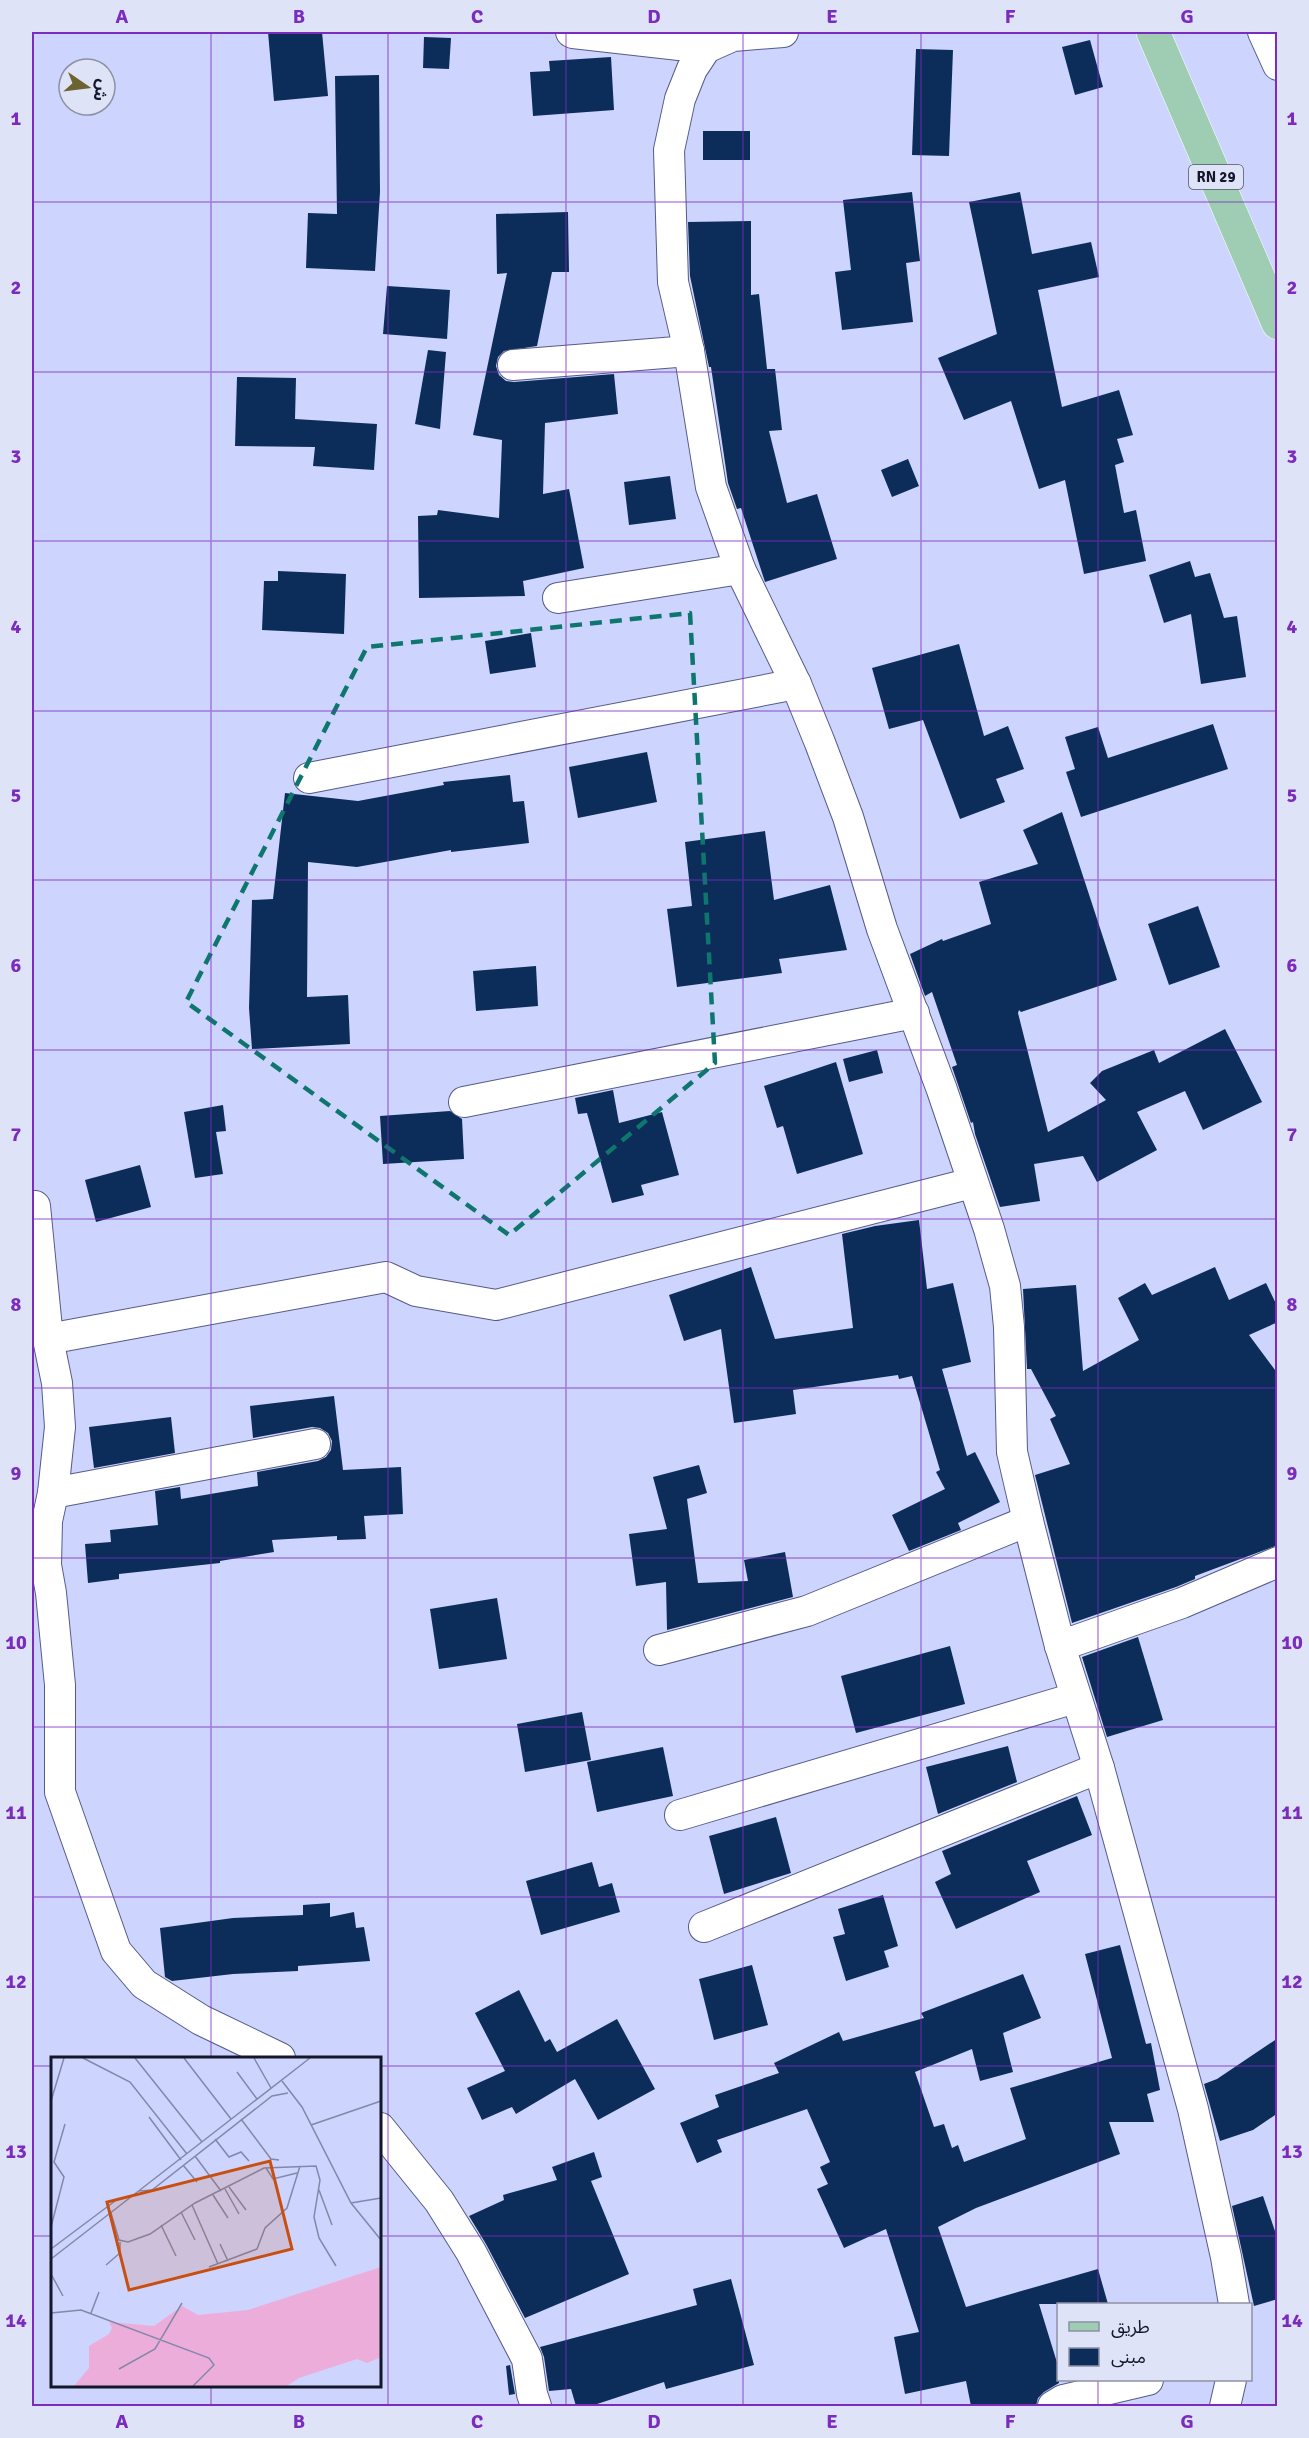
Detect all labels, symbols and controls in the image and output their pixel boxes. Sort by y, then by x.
text: A [116,4,129,29]
text: B [293,4,305,29]
text: C [471,4,483,29]
text: D [647,4,661,29]
text: E [826,4,838,29]
text: F [1005,4,1016,29]
text: G [1180,4,1194,29]
north arrow [57,57,117,117]
text: ش [88,77,113,104]
text: 1 [11,106,22,131]
text: 1 [1287,106,1298,131]
road number: RN 29 [1189,165,1243,189]
text: 2 [11,275,21,300]
text: 2 [1287,275,1297,300]
text: 3 [11,444,21,469]
text: 3 [1287,444,1297,469]
text: 4 [11,614,22,639]
text: 4 [1287,614,1298,639]
text: 5 [11,783,21,808]
text: 5 [1287,783,1297,808]
text: 6 [11,953,22,978]
text: 6 [1287,953,1298,978]
text: 7 [11,1122,22,1147]
text: 7 [1287,1122,1298,1147]
text: 8 [11,1292,22,1317]
text: 8 [1287,1292,1298,1317]
text: 9 [11,1461,22,1486]
text: 9 [1287,1461,1298,1486]
text: 10 [5,1630,27,1655]
text: 10 [1281,1630,1303,1655]
text: 11 [5,1800,27,1825]
text: 11 [1281,1800,1303,1825]
text: 12 [5,1969,27,1994]
text: 12 [1281,1969,1303,1994]
inset map [51,2057,381,2387]
text: 13 [5,2139,27,2164]
text: 13 [1281,2139,1303,2164]
legend [1057,2303,1252,2381]
text: 14 [5,2308,27,2333]
text: 14 [1281,2308,1303,2333]
text: طريق [1111,2316,1150,2338]
text: مبنى [1111,2346,1146,2368]
text: A [116,2409,129,2434]
text: B [293,2409,305,2434]
text: C [471,2409,483,2434]
text: D [647,2409,661,2434]
text: E [826,2409,838,2434]
text: F [1005,2409,1016,2434]
text: G [1180,2409,1194,2434]

